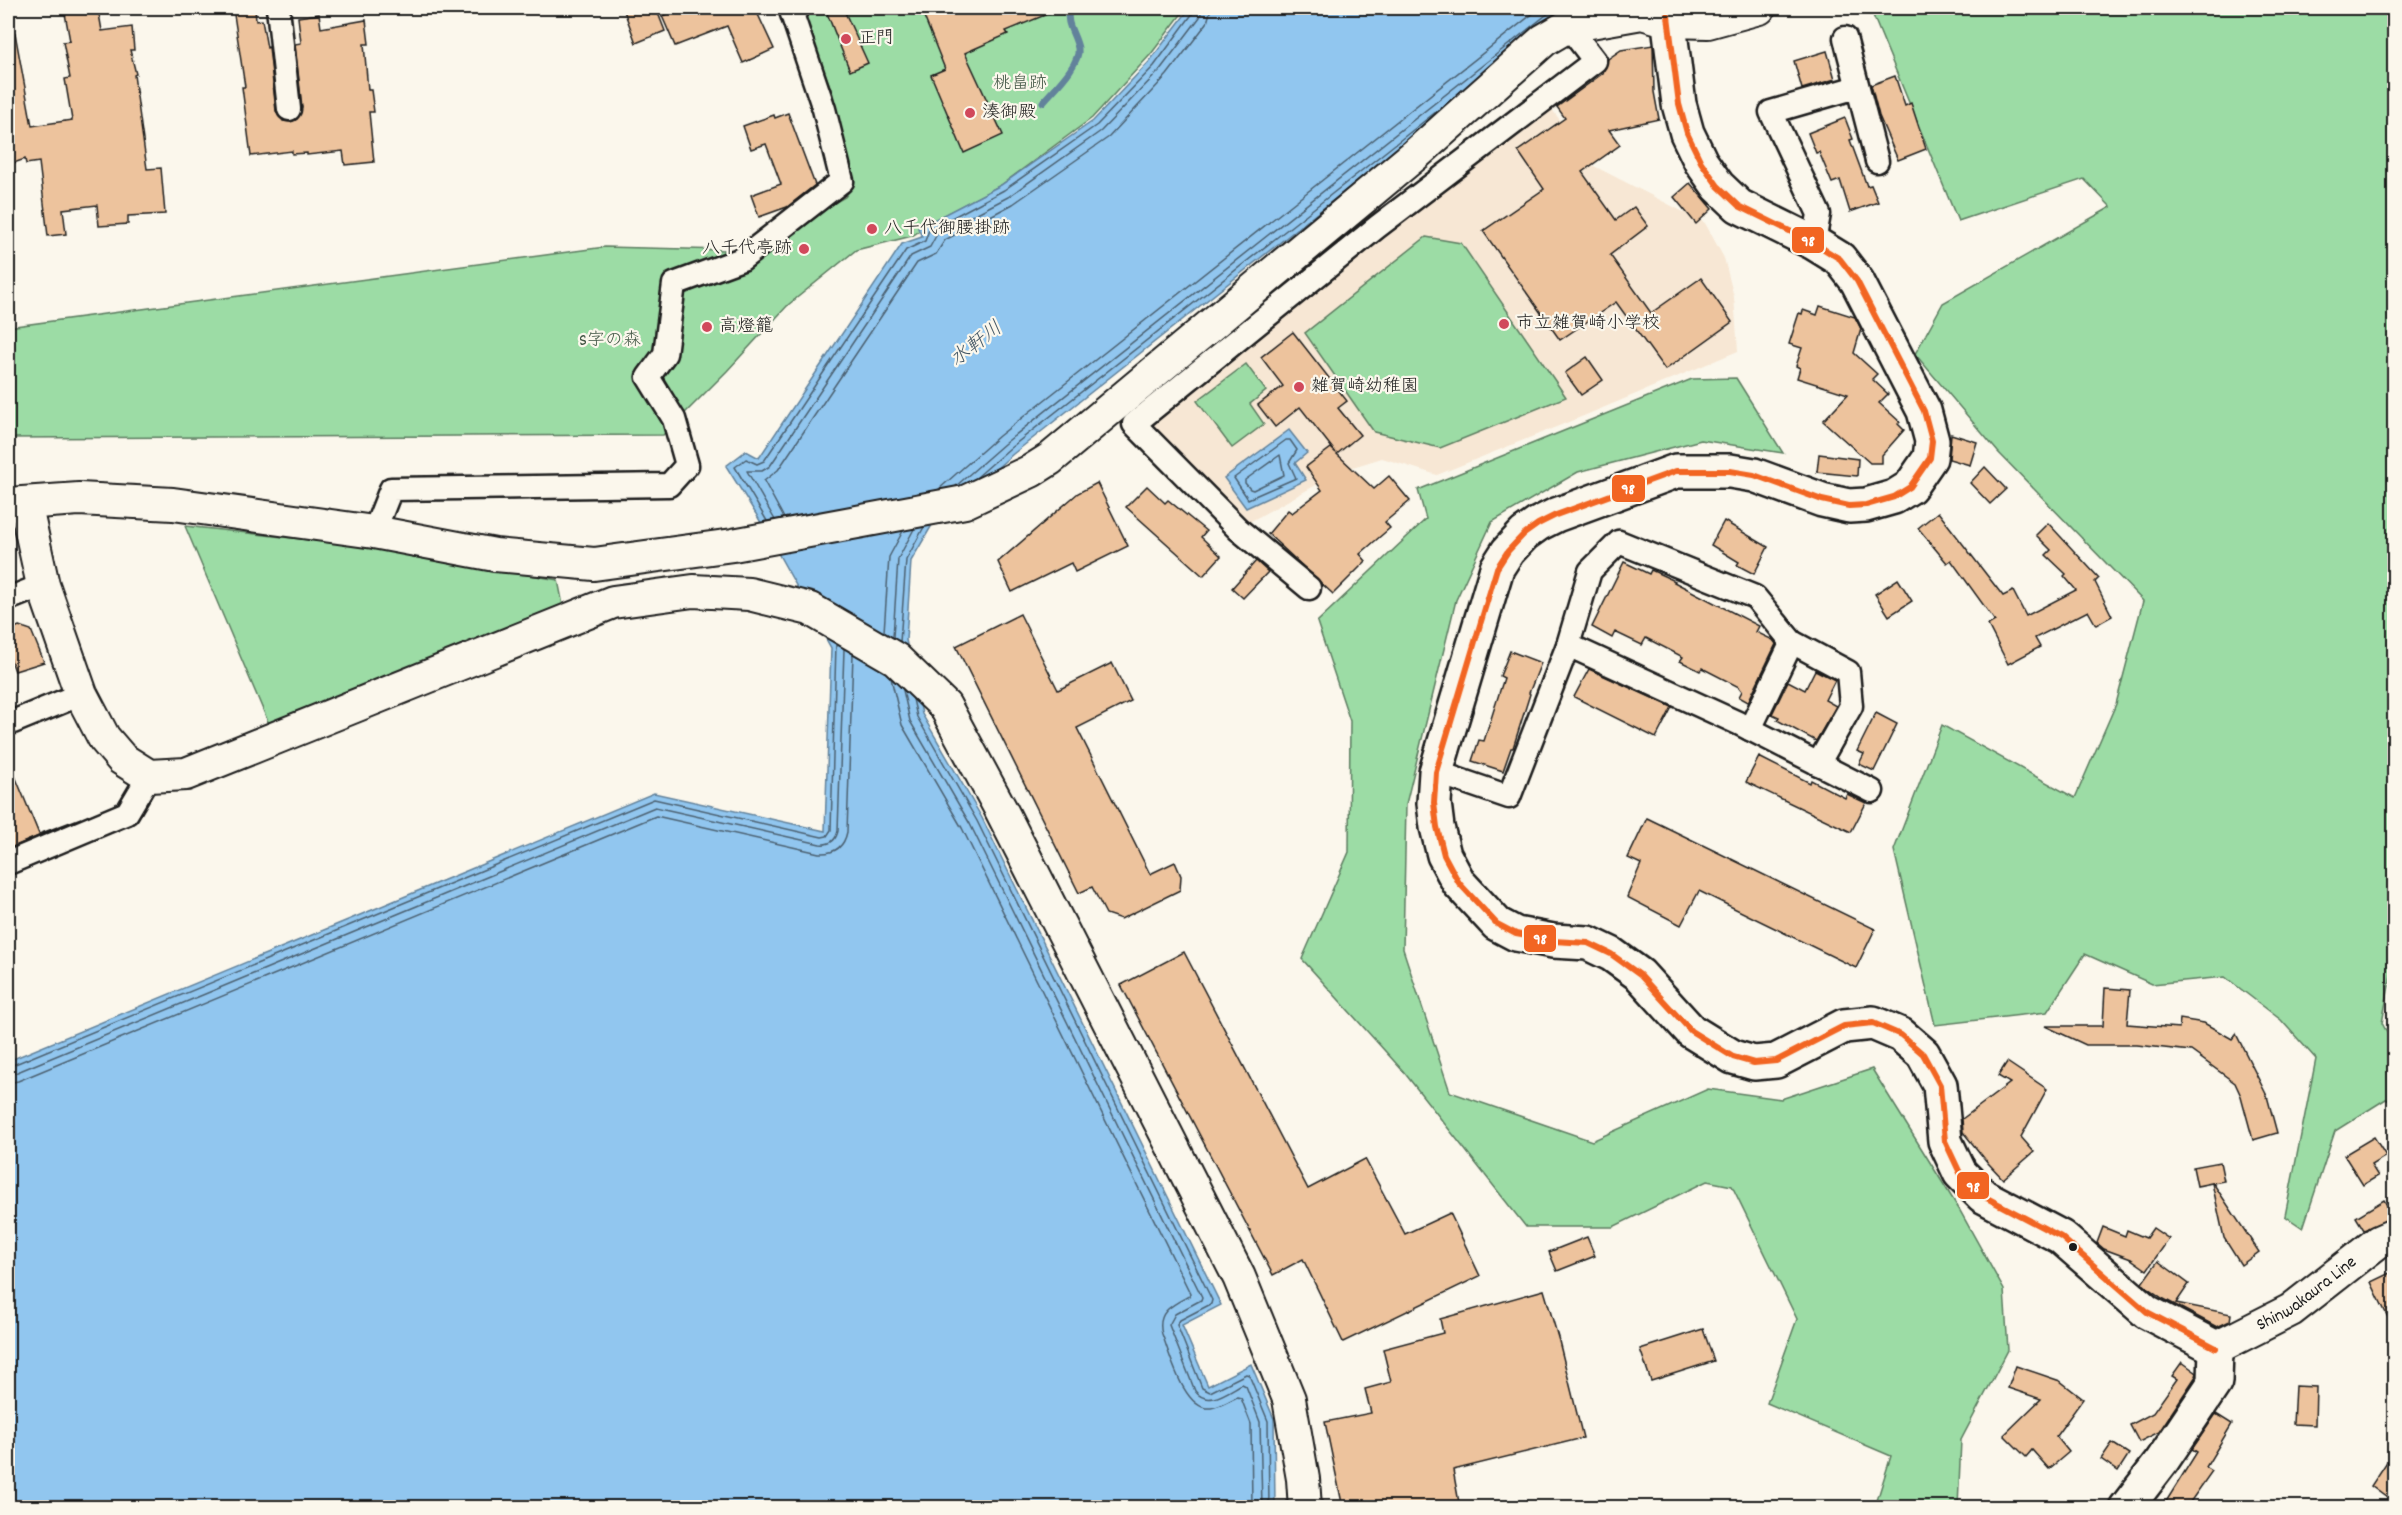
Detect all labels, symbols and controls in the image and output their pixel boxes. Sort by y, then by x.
place label: 正門 [858,27,894,52]
marker: 正門 [839,32,853,46]
park label: 桃畠跡 [993,72,1047,97]
place label: 湊御殿 [982,101,1036,126]
marker: 湊御殿 [963,106,977,120]
place label: 八千代御腰掛跡 [884,217,1010,242]
marker: 八千代御腰掛跡 [865,222,879,236]
line badge: 98 [1791,226,1825,254]
text: 98 [1801,231,1815,254]
place label: 八千代亭跡 [702,237,792,262]
marker: 八千代亭跡 [797,242,811,256]
place label: 市立雑賀崎小学校 [1516,312,1660,337]
place label: 高燈籠 [719,315,773,340]
water label: 水軒川 [945,315,1009,375]
marker: 市立雑賀崎小学校 [1497,317,1511,331]
marker: 高燈籠 [700,320,714,334]
park label: S字の森 [579,329,641,354]
place label: 雑賀崎幼稚園 [1311,375,1419,400]
marker: 雑賀崎幼稚園 [1292,380,1306,394]
line badge: 98 [1611,474,1646,503]
text: 98 [1621,479,1635,502]
line badge: 98 [1523,924,1557,953]
text: 98 [1533,929,1547,952]
line badge: 98 [1956,1171,1990,1200]
text: 98 [1966,1177,1980,1200]
unlabelled marker [2067,1241,2079,1253]
street label: Shinwakaura Line [2252,1250,2362,1338]

